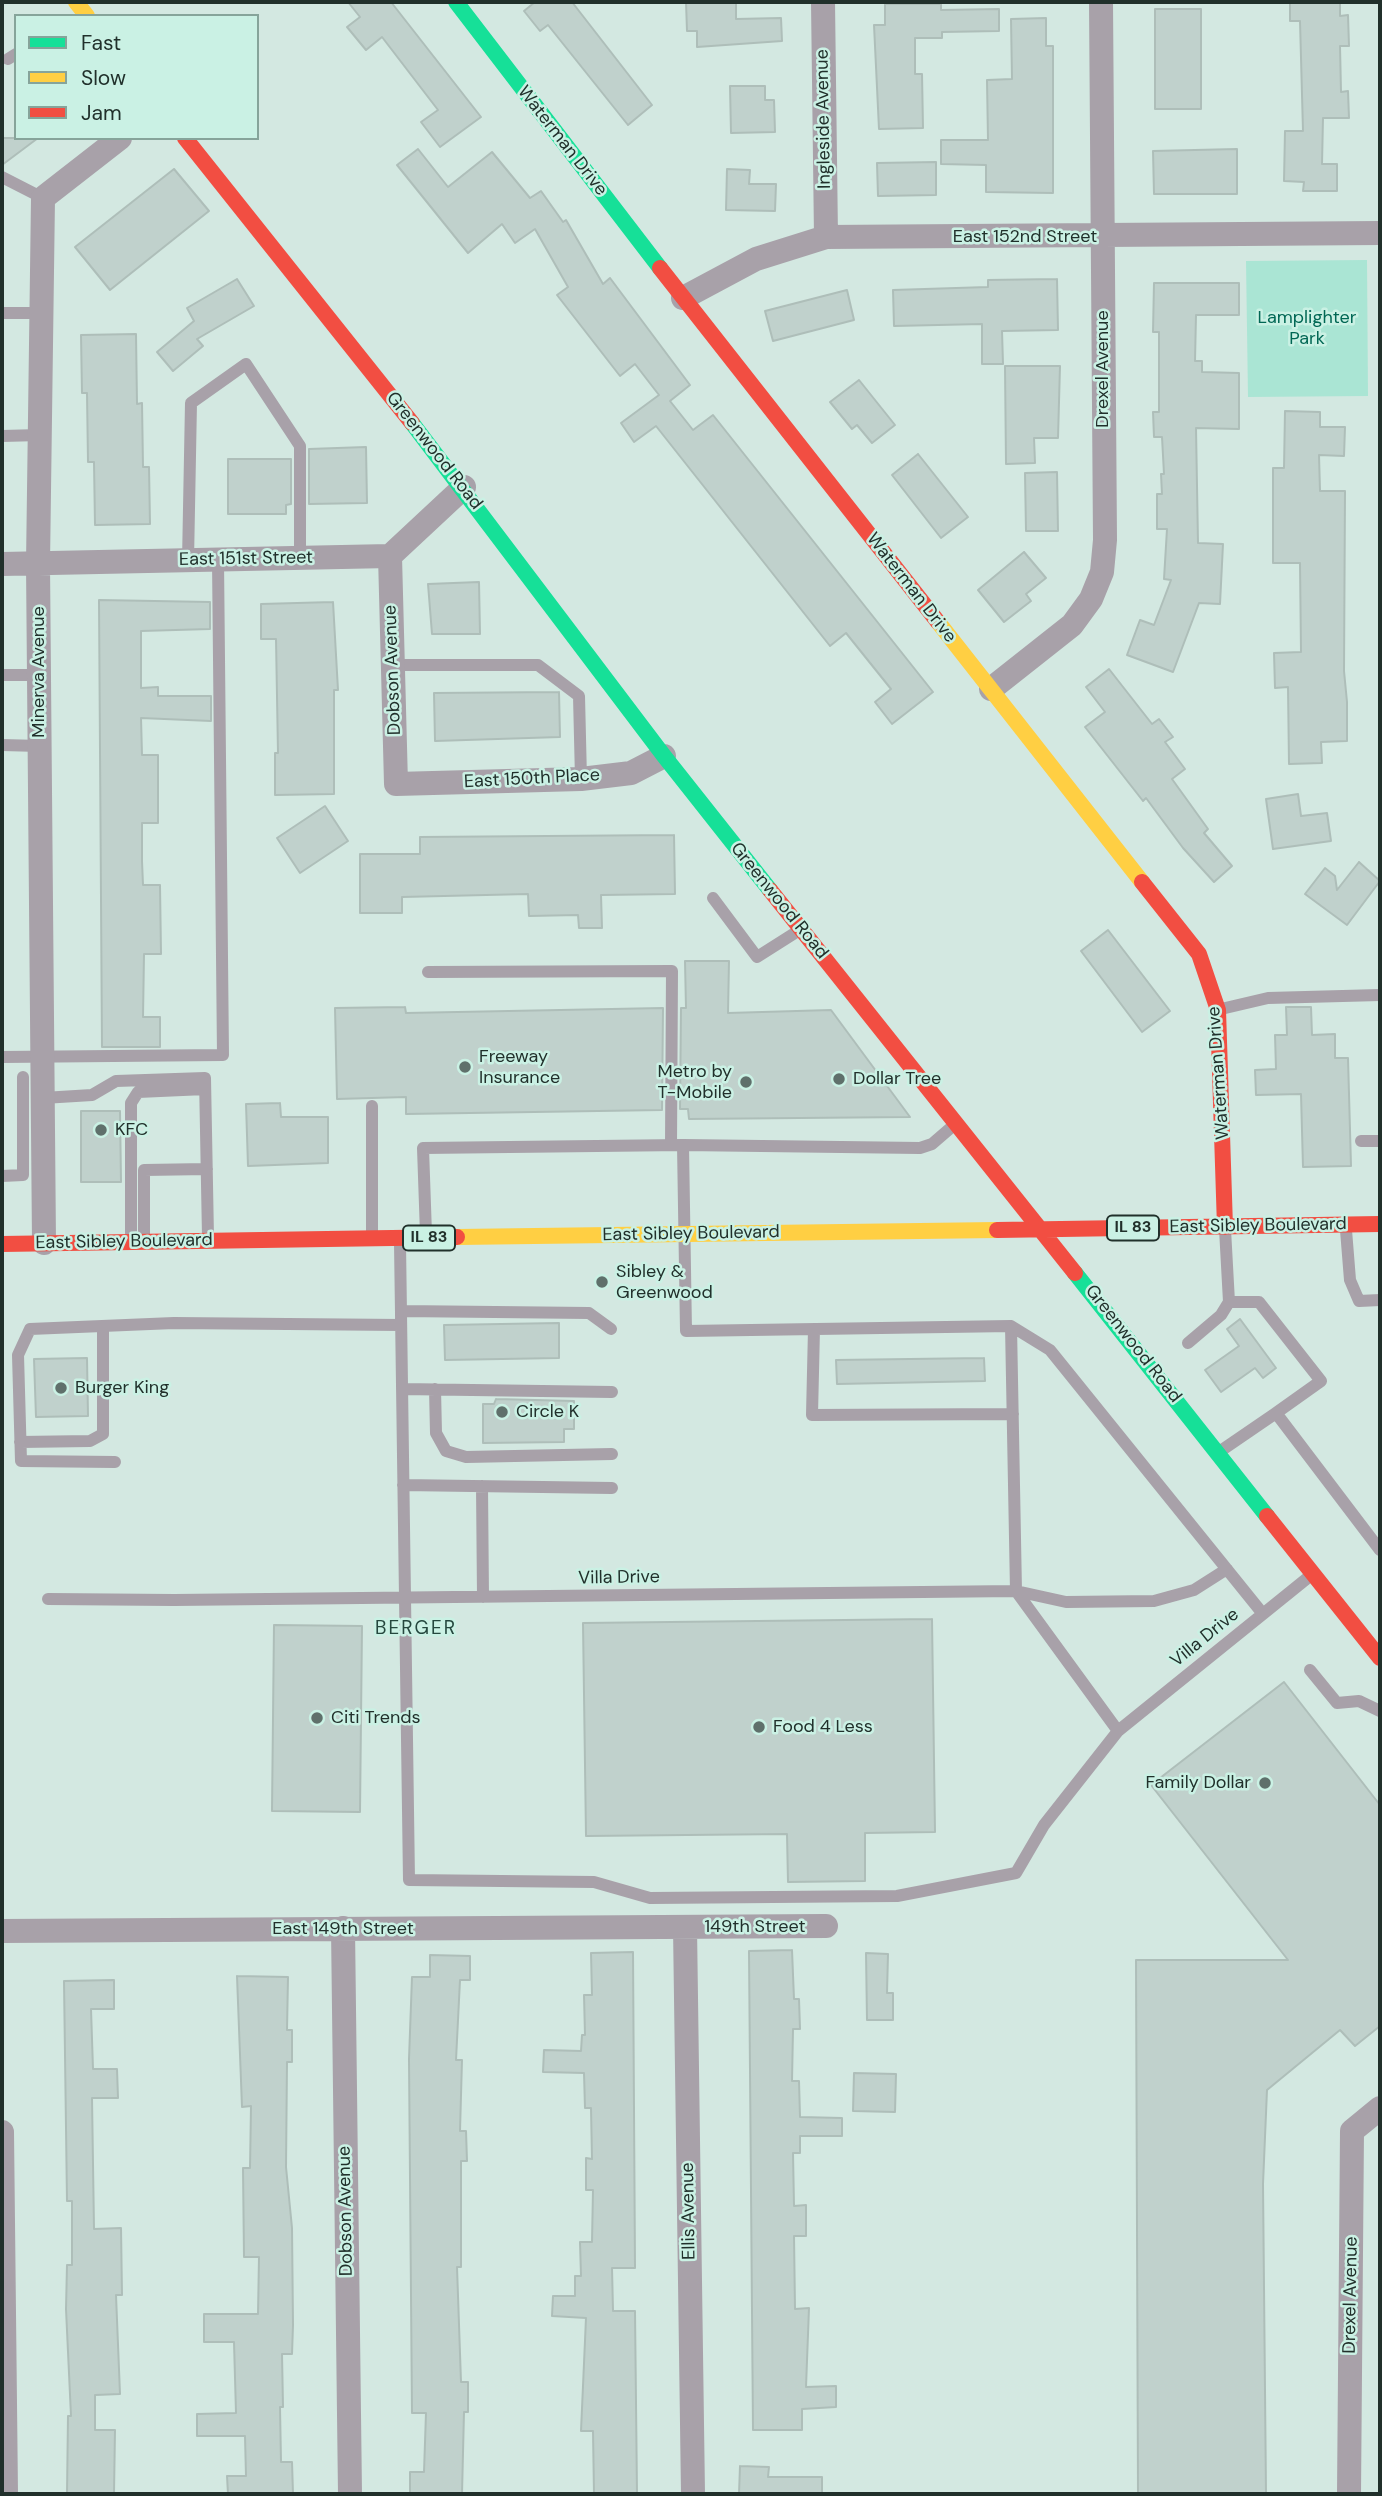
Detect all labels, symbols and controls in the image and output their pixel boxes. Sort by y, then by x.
legend [14,14,259,140]
text: Fast [81,29,121,57]
street label: Ingleside Avenue [812,49,836,189]
text: Slow [81,64,126,92]
street label: Waterman Drive [512,82,612,200]
text: Jam [81,99,122,127]
street label: East 152nd Street [953,226,1097,248]
park label: Lamplighter Park [1258,307,1356,350]
street label: Drexel Avenue [1092,310,1114,428]
street label: Greenwood Road [381,388,487,514]
street label: Waterman Drive [861,529,961,647]
street label: East 151st Street [179,547,313,571]
street label: Dobson Avenue [380,605,406,735]
street label: Minerva Avenue [28,606,50,738]
street label: East 150th Place [463,765,601,793]
street label: Greenwood Road [725,838,833,964]
street label: Waterman Drive [1204,1006,1234,1140]
place label: Freeway Insurance [479,1046,560,1088]
marker: Freeway Insurance [457,1059,473,1075]
place label: Metro by T-Mobile [657,1061,732,1104]
place label: Dollar Tree [853,1068,941,1090]
marker: Dollar Tree [831,1071,847,1087]
marker: Metro by T-Mobile [738,1074,754,1090]
place label: KFC [115,1119,148,1141]
marker: KFC [93,1122,109,1138]
street label: East Sibley Boulevard [1169,1214,1347,1238]
road number: IL 83 [1107,1216,1159,1240]
street label: East Sibley Boulevard [602,1222,780,1246]
road number: IL 83 [403,1226,455,1250]
street label: East Sibley Boulevard [35,1230,213,1254]
place label: Sibley & Greenwood [616,1261,713,1304]
marker: Sibley & Greenwood [594,1274,610,1290]
street label: Greenwood Road [1080,1281,1186,1407]
place label: Burger King [75,1377,169,1399]
marker: Burger King [53,1380,69,1396]
place label: Circle K [516,1401,579,1423]
marker: Circle K [494,1404,510,1420]
street label: Villa Drive [578,1566,660,1590]
street label: Villa Drive [1166,1604,1244,1672]
district label: BERGER [376,1618,456,1640]
place label: Citi Trends [331,1707,421,1729]
marker: Citi Trends [309,1710,325,1726]
place label: Food 4 Less [773,1716,873,1738]
marker: Food 4 Less [751,1719,767,1735]
place label: Family Dollar [1145,1772,1251,1794]
marker: Family Dollar [1257,1775,1273,1791]
street label: 149th Street [704,1916,806,1938]
street label: East 149th Street [272,1918,414,1940]
street label: Dobson Avenue [334,2146,358,2276]
street label: Ellis Avenue [677,2162,701,2260]
street label: Drexel Avenue [1339,2236,1363,2354]

